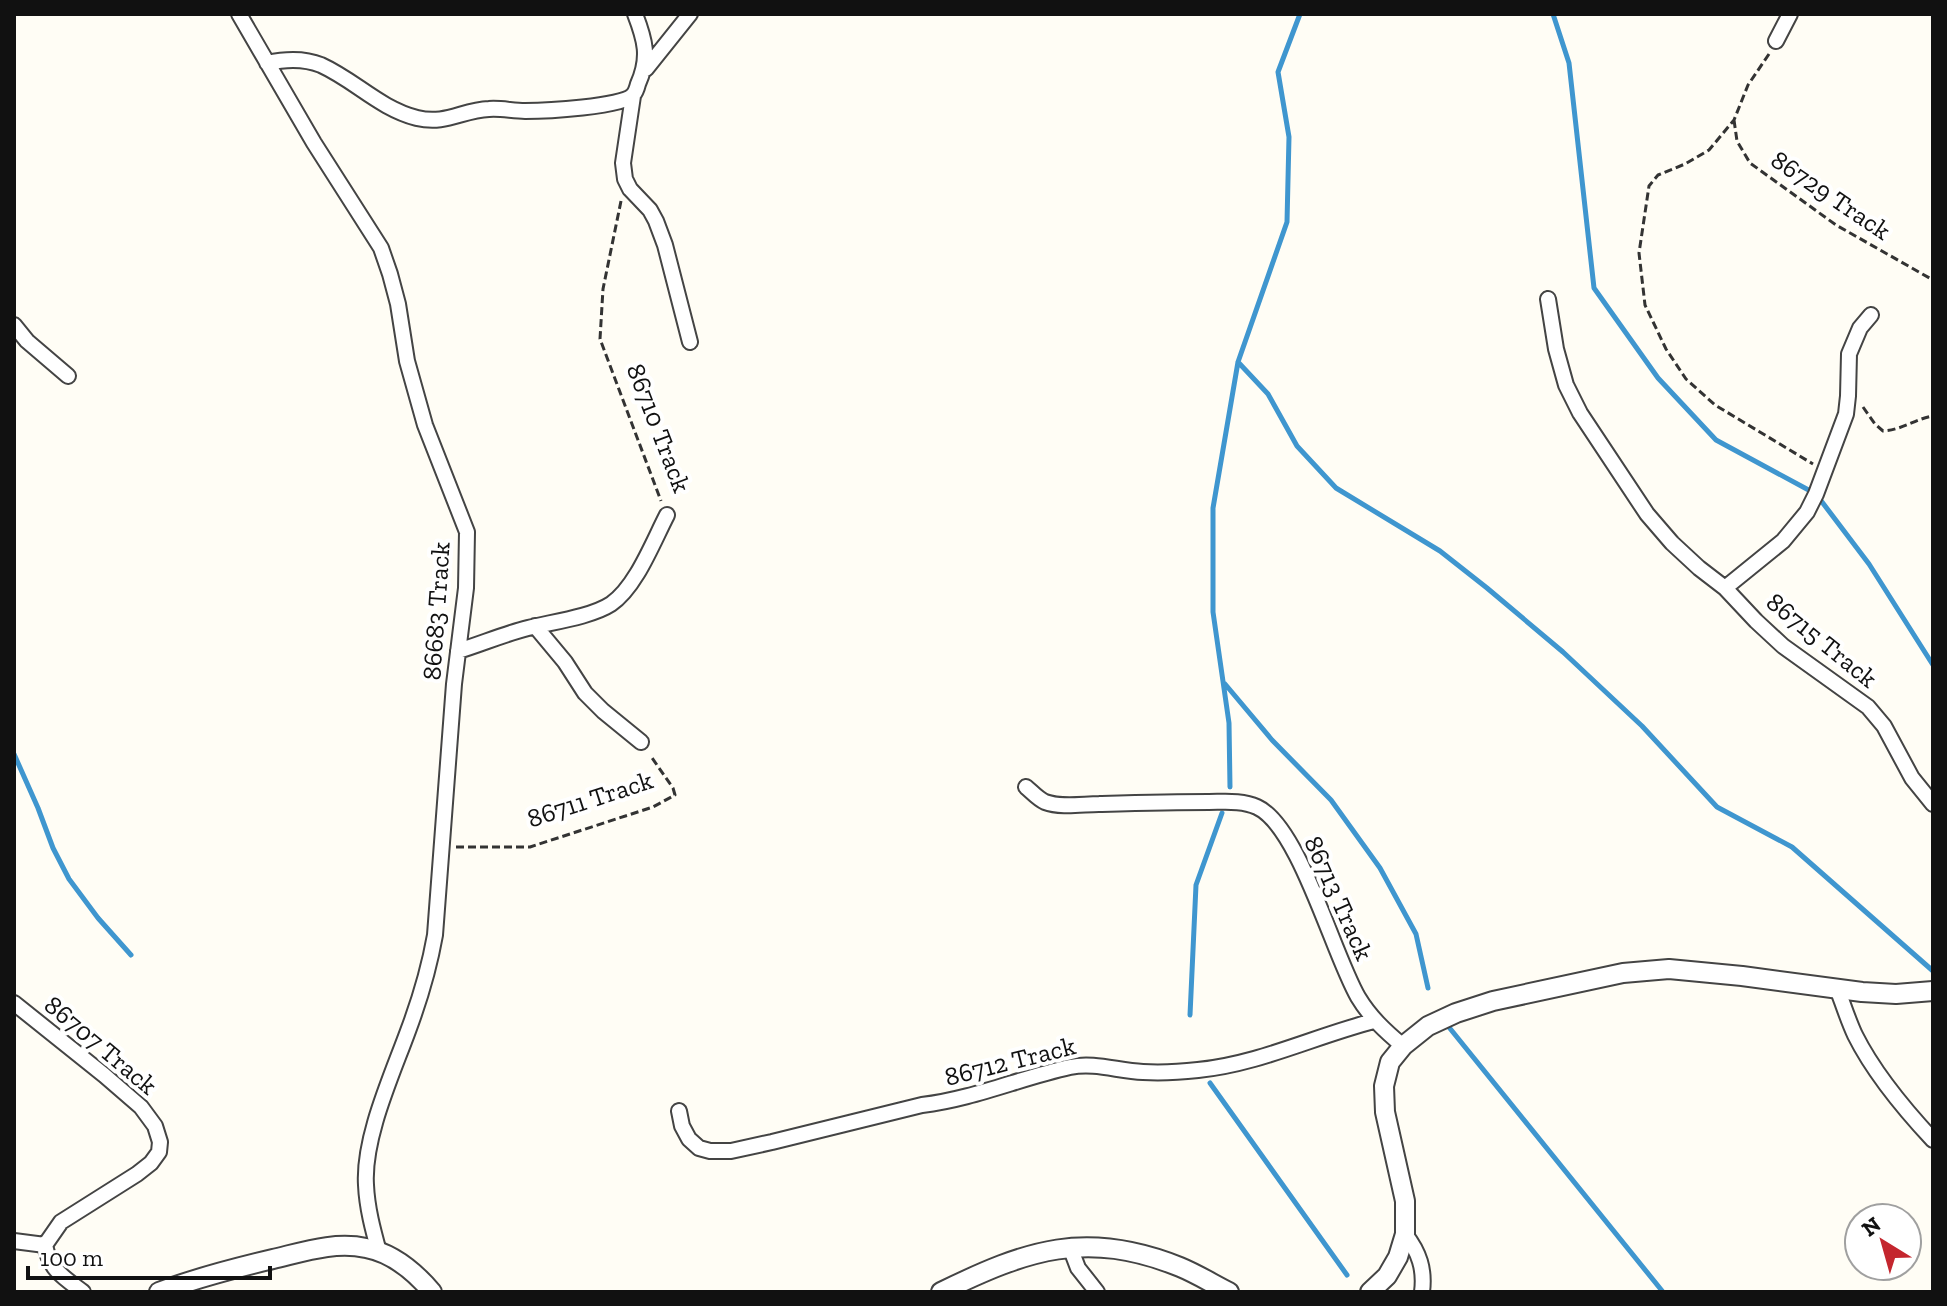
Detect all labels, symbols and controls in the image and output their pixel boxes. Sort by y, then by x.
street label: 86729 Track [1765,143,1897,247]
street label: 86710 Track [620,359,698,497]
street label: 86683 Track [415,540,457,681]
street label: 86715 Track [1760,586,1884,695]
street label: 86711 Track [523,764,657,834]
street label: 86713 Track [1297,831,1381,966]
street label: 86707 Track [38,989,164,1102]
street label: 86712 Track [941,1029,1079,1093]
north arrow [1843,1202,1923,1282]
text: N [1856,1210,1886,1242]
scale bar [28,1230,270,1280]
text: 100 m [40,1243,103,1272]

